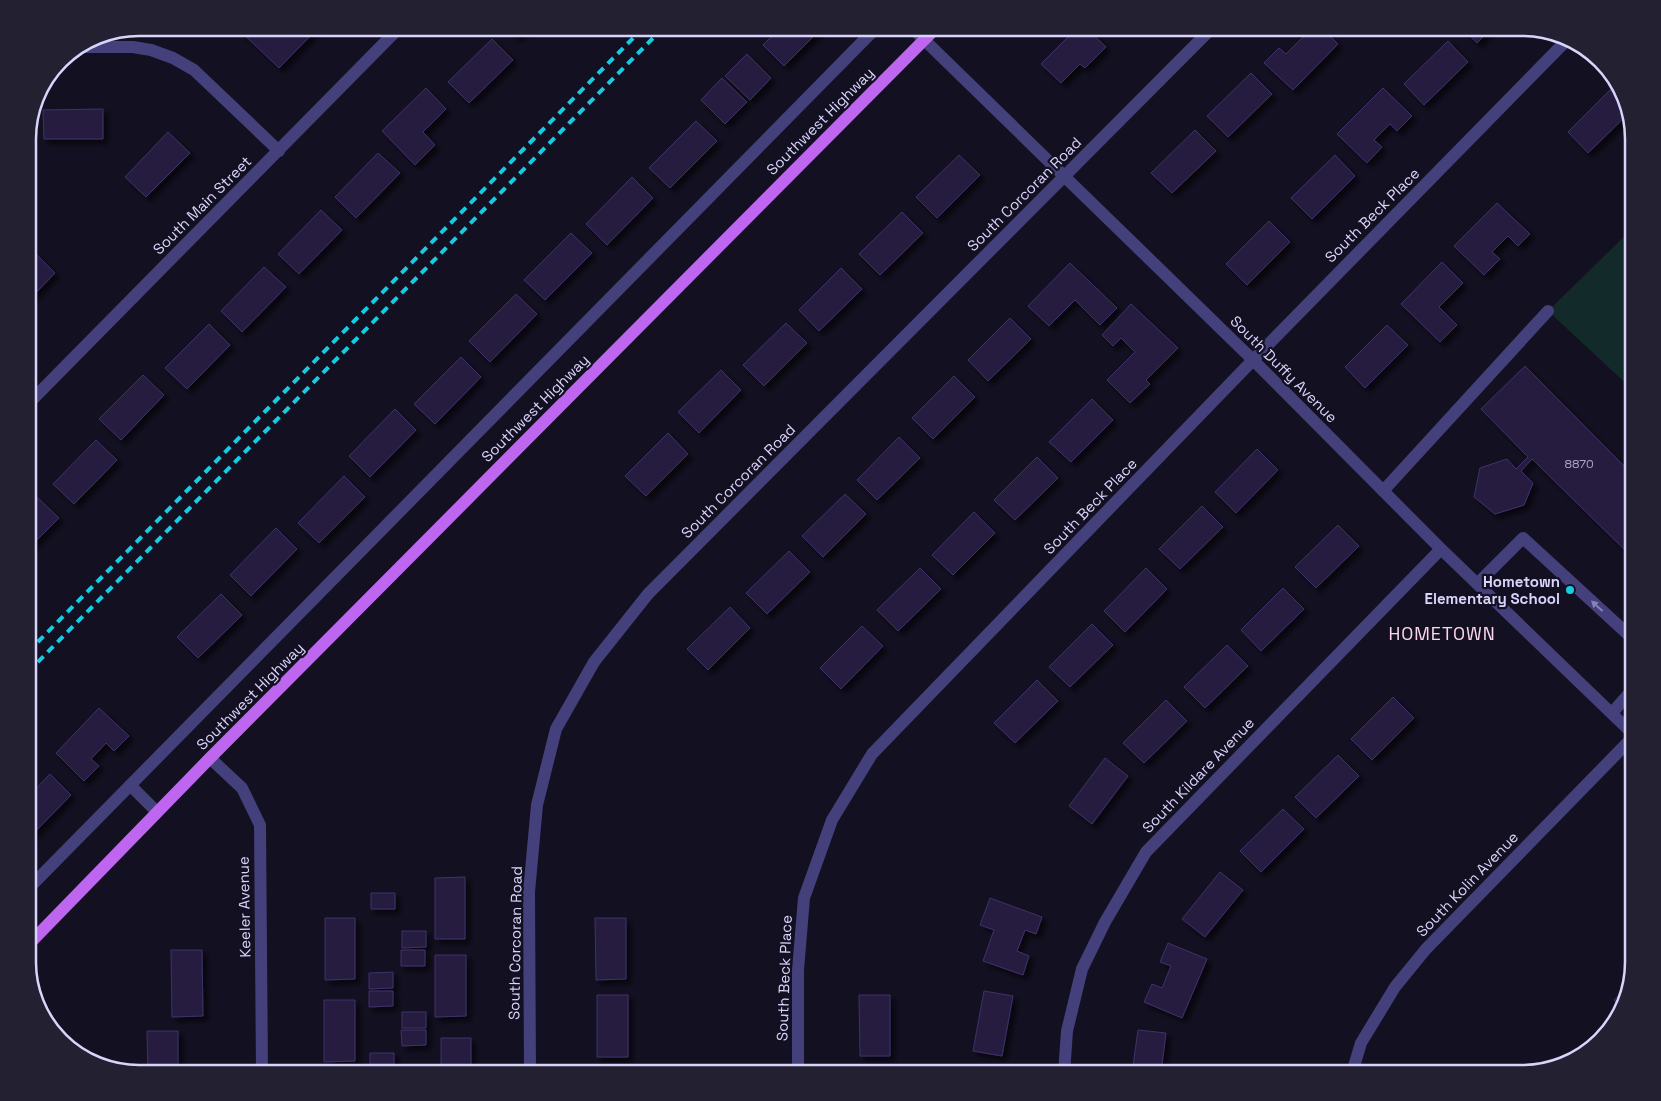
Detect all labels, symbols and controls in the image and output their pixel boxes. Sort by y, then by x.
street label: Southwest Highway [762,63,878,179]
street label: South Corcoran Road [963,133,1085,255]
street label: South Main Street [149,152,255,258]
street label: South Beck Place [1321,164,1423,266]
street label: South Duffy Avenue [1226,311,1342,427]
street label: Southwest Highway [477,350,593,466]
street label: South Corcoran Road [677,420,799,542]
street label: South Beck Place [1039,454,1141,558]
house number: 8870 [1564,456,1594,472]
place label: Hometown Elementary School [1425,572,1560,608]
marker: Hometown Elementary School [1564,584,1576,596]
one-way arrow [1592,600,1604,612]
district label: HOMETOWN [1388,622,1496,645]
street label: Southwest Highway [192,638,308,754]
street label: South Kildare Avenue [1138,713,1258,837]
street label: South Kolin Avenue [1412,827,1522,941]
street label: Keeler Avenue [234,856,254,958]
street label: South Corcoran Road [504,866,526,1020]
street label: South Beck Place [772,914,796,1041]

